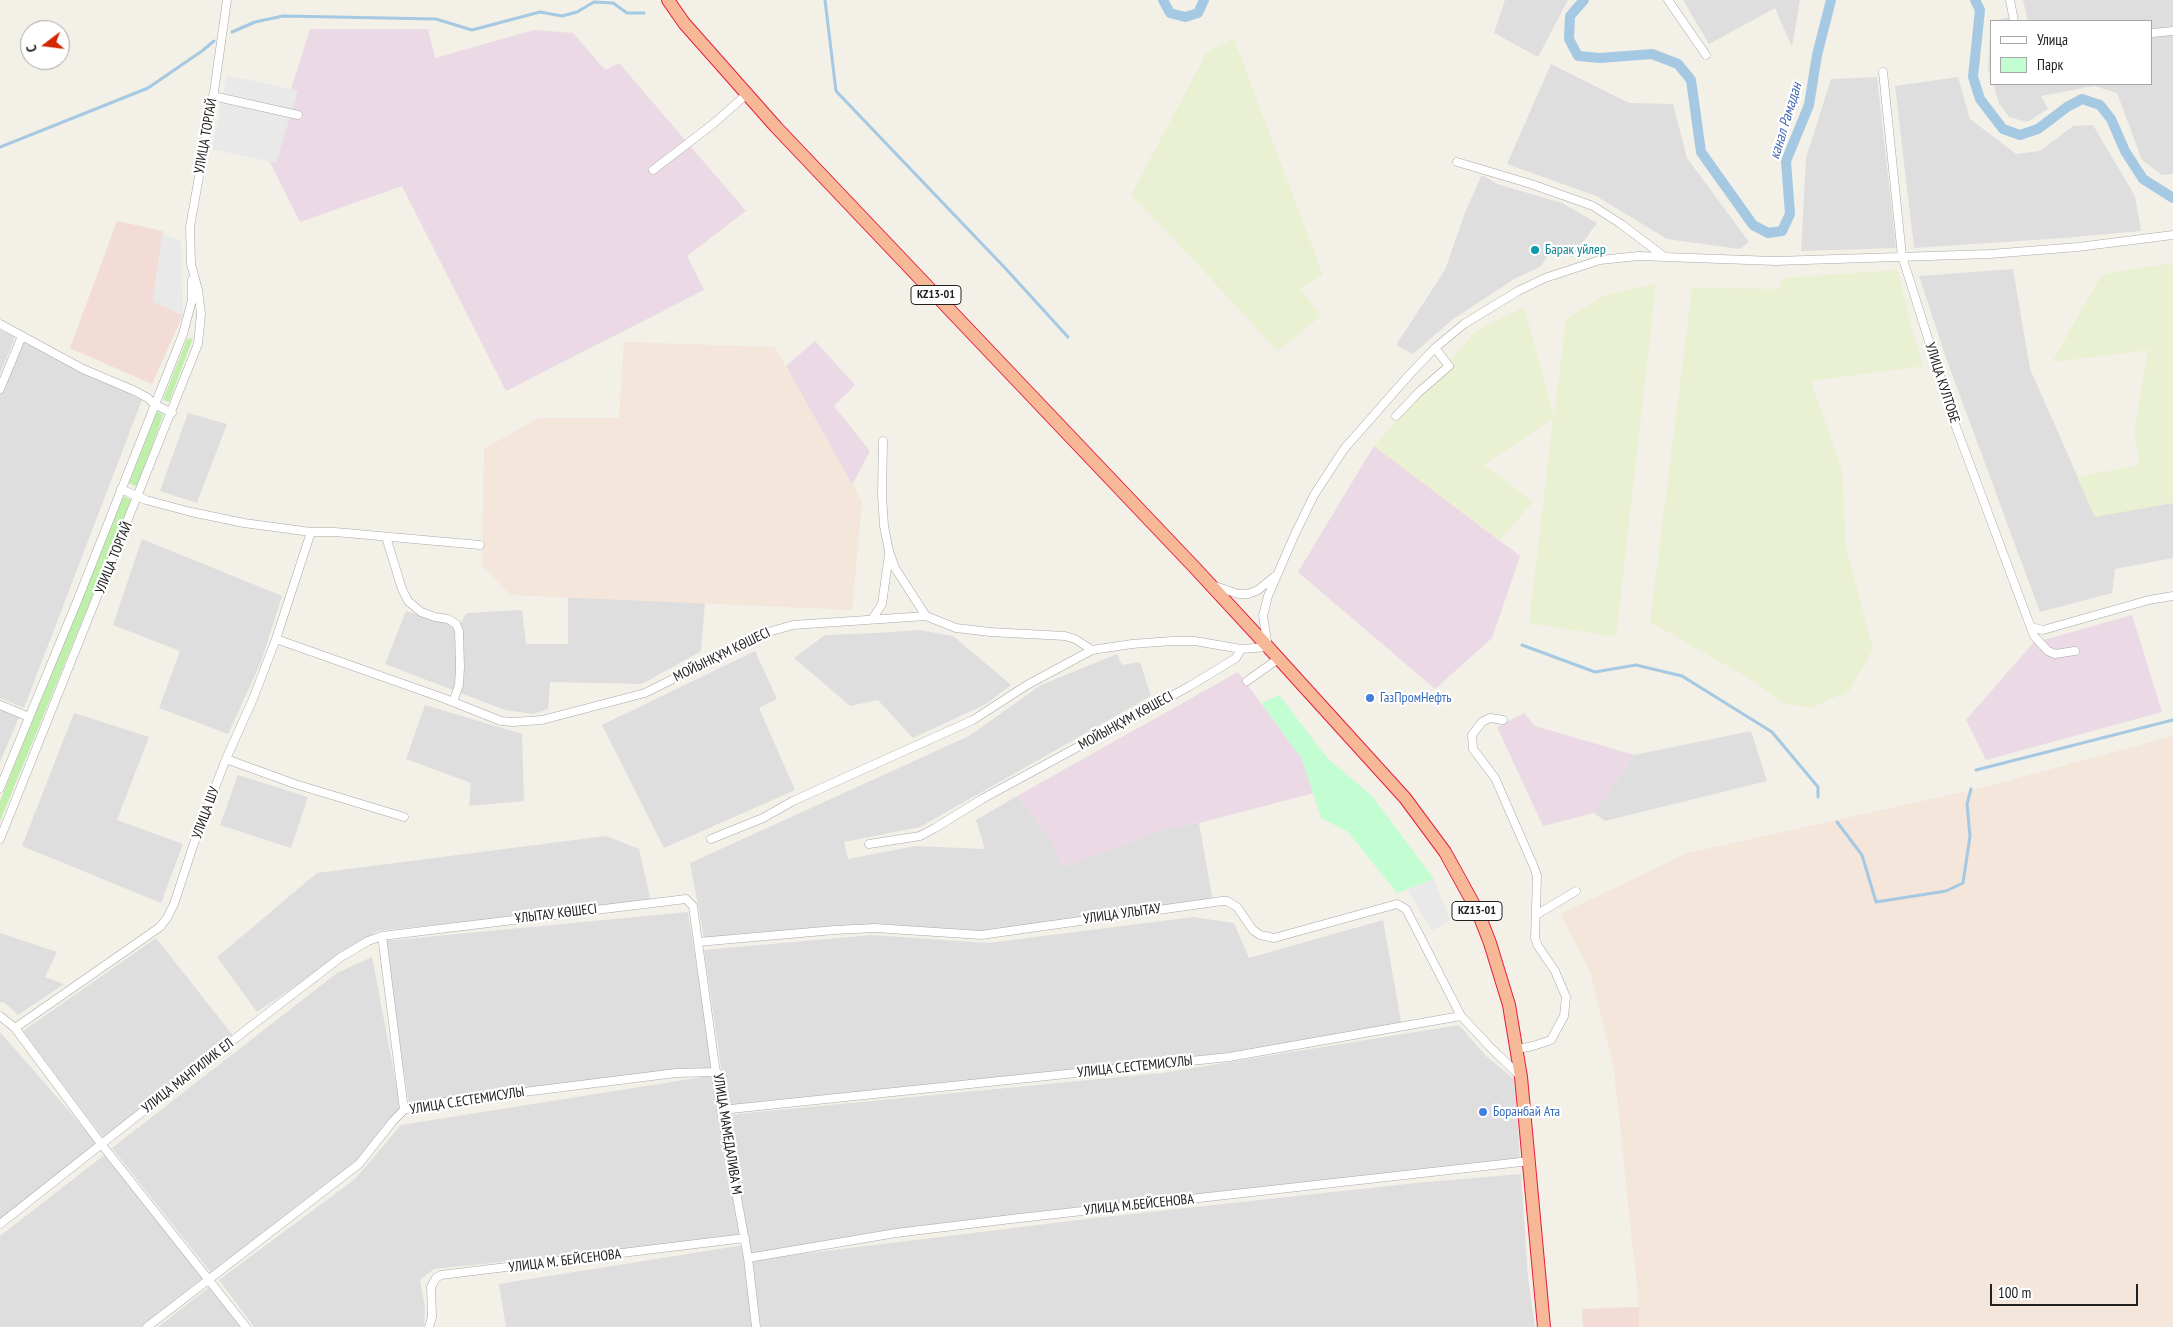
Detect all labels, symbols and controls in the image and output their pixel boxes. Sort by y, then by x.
north arrow [20,20,70,70]
legend [1990,20,2153,85]
text: Улица [2037,30,2068,49]
text: С [22,43,41,54]
text: Парк [2037,55,2063,74]
water label: канал Рамадан [1766,81,1806,161]
street label: УЛИЦА ТОРГАЙ [191,97,221,175]
place label: Барак уйлер [1545,242,1606,258]
marker: Барак уйлер [1529,244,1541,256]
road number: KZ13-01 [911,286,961,304]
street label: УЛИЦА КУЛТОБЕ [1921,341,1963,425]
street label: УЛИЦА ТОРГАЙ [92,519,136,597]
street label: МОЙЫНҚҰМ КӨШЕСІ [671,624,773,686]
street label: МОЙЫНҚҰМ КӨШЕСІ [1076,688,1176,754]
place label: ГазПромНефть [1380,690,1452,706]
marker: ГазПромНефть [1364,692,1376,704]
street label: УЛИЦА ШУ [189,785,223,841]
street label: УЛИЦА УЛЫТАУ [1082,900,1162,928]
street label: ҰЛЫТАУ КӨШЕСІ [514,901,598,927]
road number: KZ13-01 [1452,901,1502,920]
street label: УЛИЦА МАНГИЛИК ЕЛ [139,1035,237,1117]
street label: УЛИЦА С.ЕСТЕМИСУЛЫ [1077,1053,1193,1081]
street label: УЛИЦА МАМЕДАЛИВА М [709,1072,745,1196]
street label: УЛИЦА С.ЕСТЕМИСУЛЫ [408,1084,526,1118]
place label: Боранбай Ата [1493,1104,1560,1120]
marker: Боранбай Ата [1477,1106,1489,1118]
street label: УЛИЦА М.БЕЙСЕНОВА [1083,1191,1195,1219]
street label: УЛИЦА М. БЕЙСЕНОВА [508,1246,622,1276]
scale bar [1993,1274,2140,1306]
text: 100 m [1998,1283,2031,1302]

